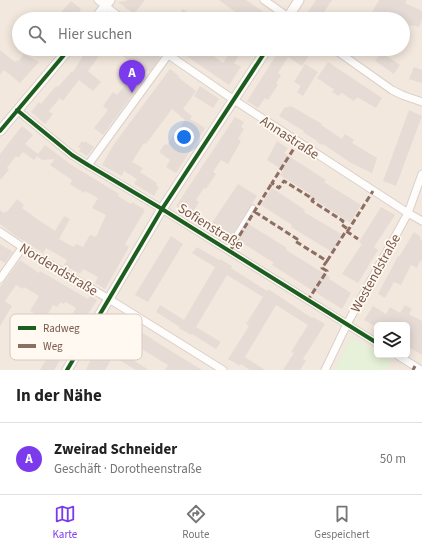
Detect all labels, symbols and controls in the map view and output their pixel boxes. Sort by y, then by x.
search box [12,12,410,56]
icon: search [26,23,48,45]
text: Hier suchen [58,24,132,45]
pin: A [119,60,145,93]
street label: Annastraße [256,111,323,164]
your location [174,127,194,147]
street label: Sofienstraße [174,199,247,255]
street label: Westendstraße [346,230,406,317]
street label: Nordendstraße [15,239,102,301]
legend [10,314,142,360]
text: Radweg [43,321,80,336]
map controls [374,322,410,358]
button: layers [374,322,410,358]
text: Weg [43,339,63,354]
text: In der Nähe [16,384,102,408]
text: Zweirad Schneider [54,439,177,460]
text: A [25,450,33,468]
text: 50 m [380,450,406,468]
text: Geschäft · Dorotheenstraße [54,460,202,478]
tab: Karte [52,503,77,542]
tab: Route [182,503,209,542]
tab: Gespeichert [314,503,369,542]

